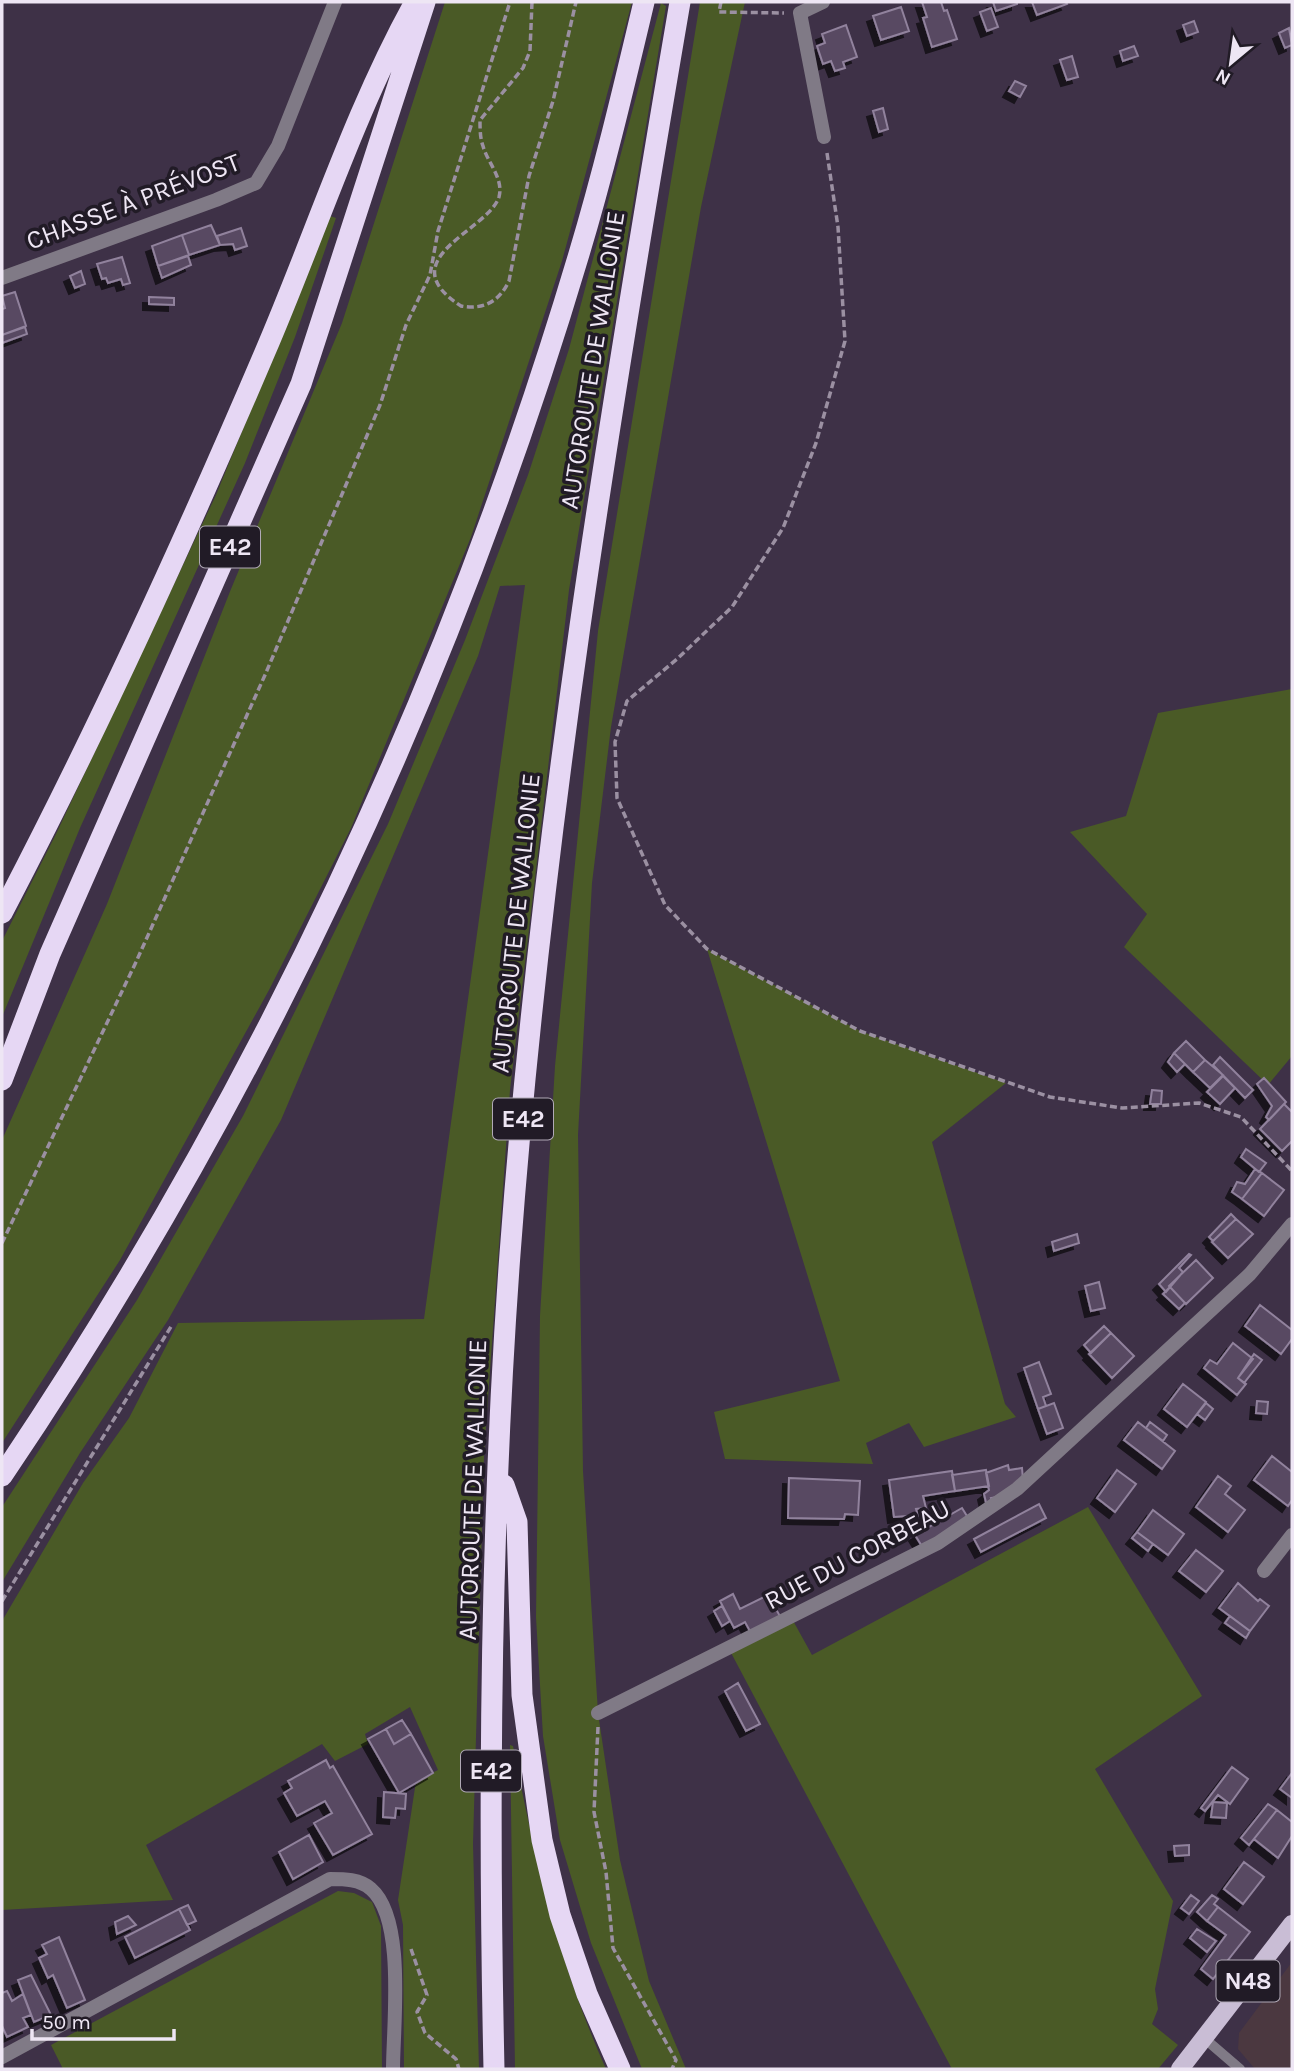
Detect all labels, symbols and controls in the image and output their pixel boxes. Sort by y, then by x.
north arrow [1196,28,1266,98]
text: N [1212,64,1235,90]
street label: CHASSE À PRÉVOST [22,145,244,257]
street label: AUTOROUTE DE WALLONIE [554,209,631,511]
road number: E42 [200,526,260,568]
street label: AUTOROUTE DE WALLONIE [484,772,547,1074]
road number: E42 [493,1098,553,1140]
street label: AUTOROUTE DE WALLONIE [452,1339,493,1641]
street label: RUE DU CORBEAU [759,1493,955,1616]
road number: E42 [461,1750,521,1792]
road number: N48 [1216,1960,1280,2002]
scale bar [32,1997,173,2041]
text: 50 m [42,2010,91,2034]

